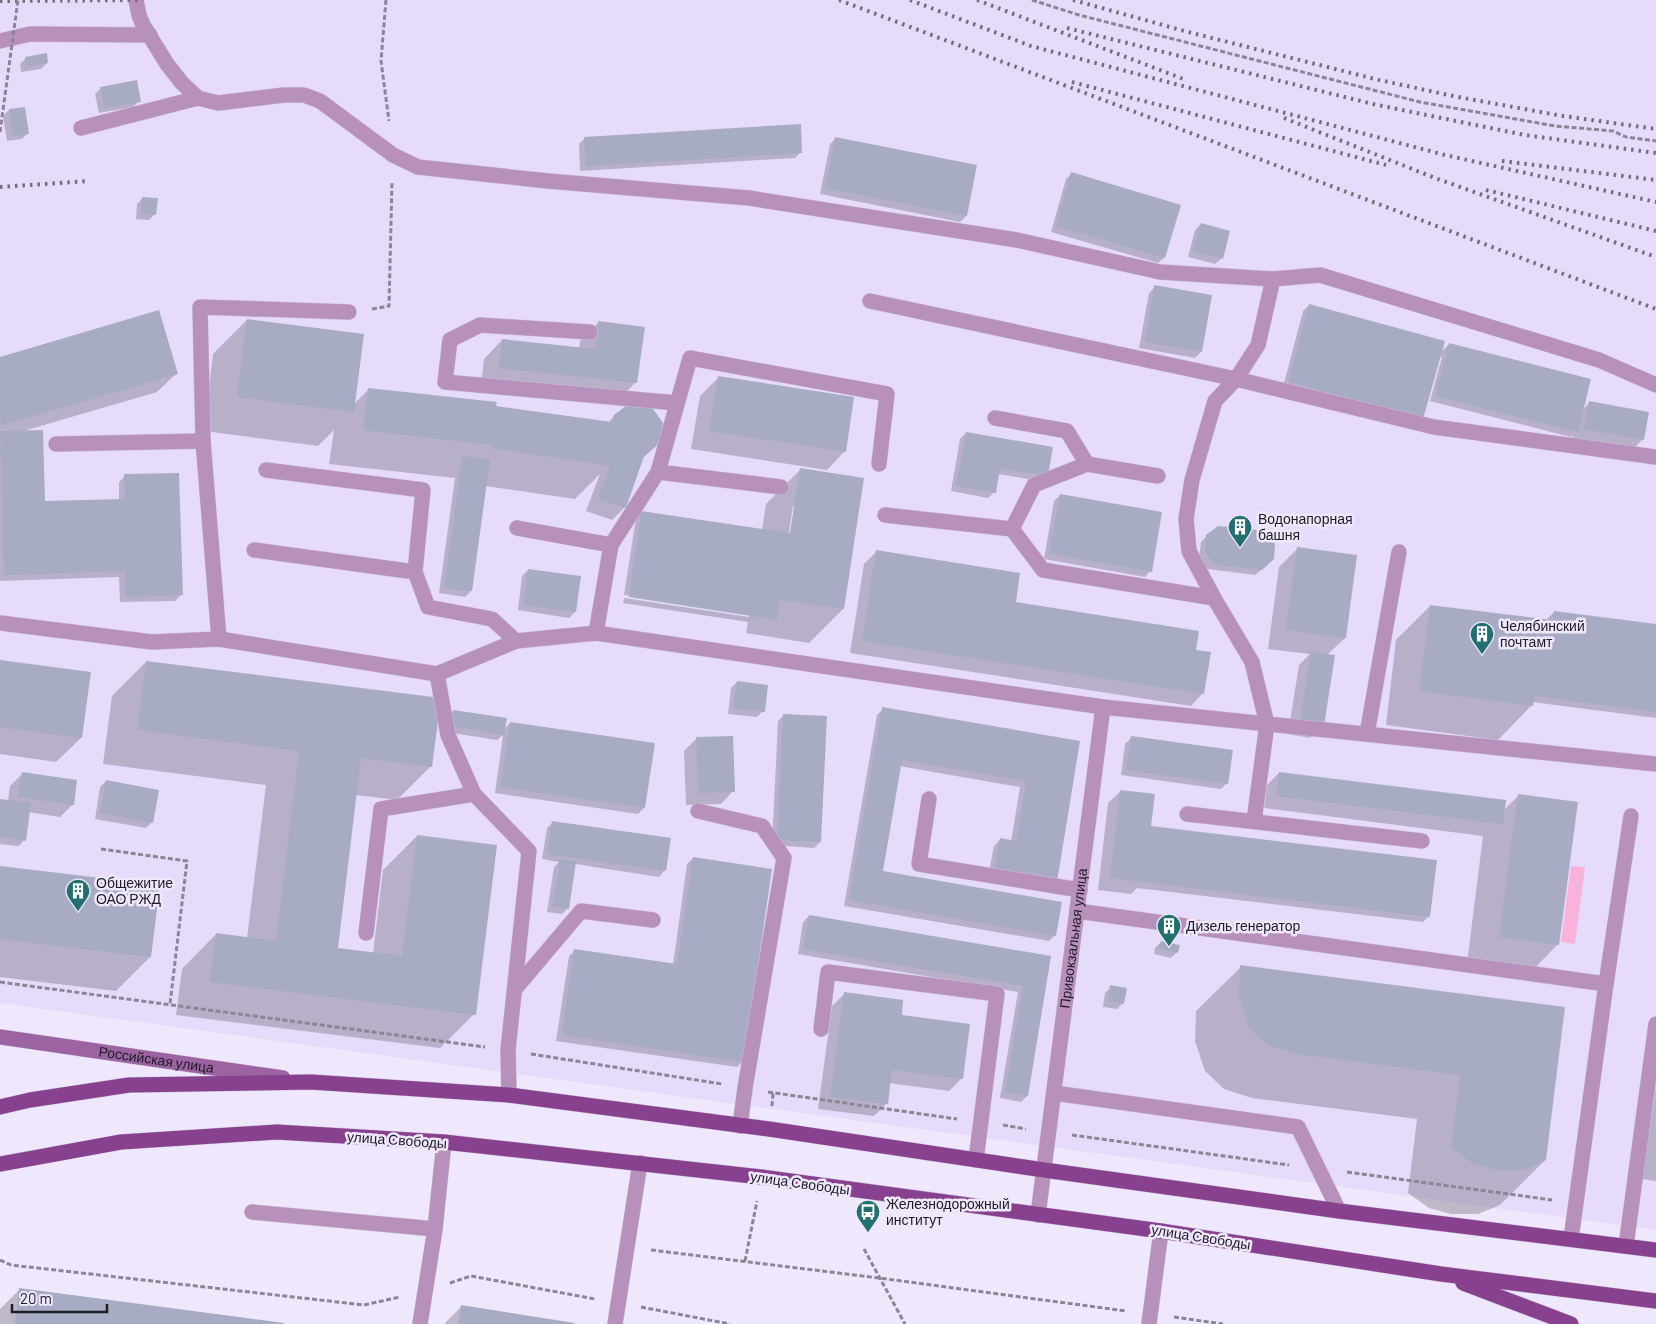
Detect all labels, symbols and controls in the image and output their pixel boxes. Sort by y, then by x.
place label: Водонапорная башня [1258,510,1353,543]
building icon: Водонапорная башня [1227,514,1253,548]
place label: Челябинский почтамт [1500,617,1585,650]
building icon: Челябинский почтамт [1469,621,1495,655]
street label: Привокзальная улица [1056,867,1090,1009]
place label: Общежитие ОАО РЖД [96,874,173,907]
building icon: Общежитие ОАО РЖД [65,878,91,912]
building icon: Дизель генератор [1156,913,1182,947]
place label: Дизель генератор [1186,917,1301,934]
street label: Российская улица [98,1042,215,1076]
street label: улица Свободы [346,1128,448,1151]
street label: улица Свободы [749,1167,851,1198]
place label: Железнодорожный институт [886,1195,1010,1228]
bus stop icon: Железнодорожный институт [855,1199,881,1233]
street label: улица Свободы [1150,1220,1252,1253]
scale bar [12,1282,108,1314]
text: 20 m [20,1289,52,1307]

